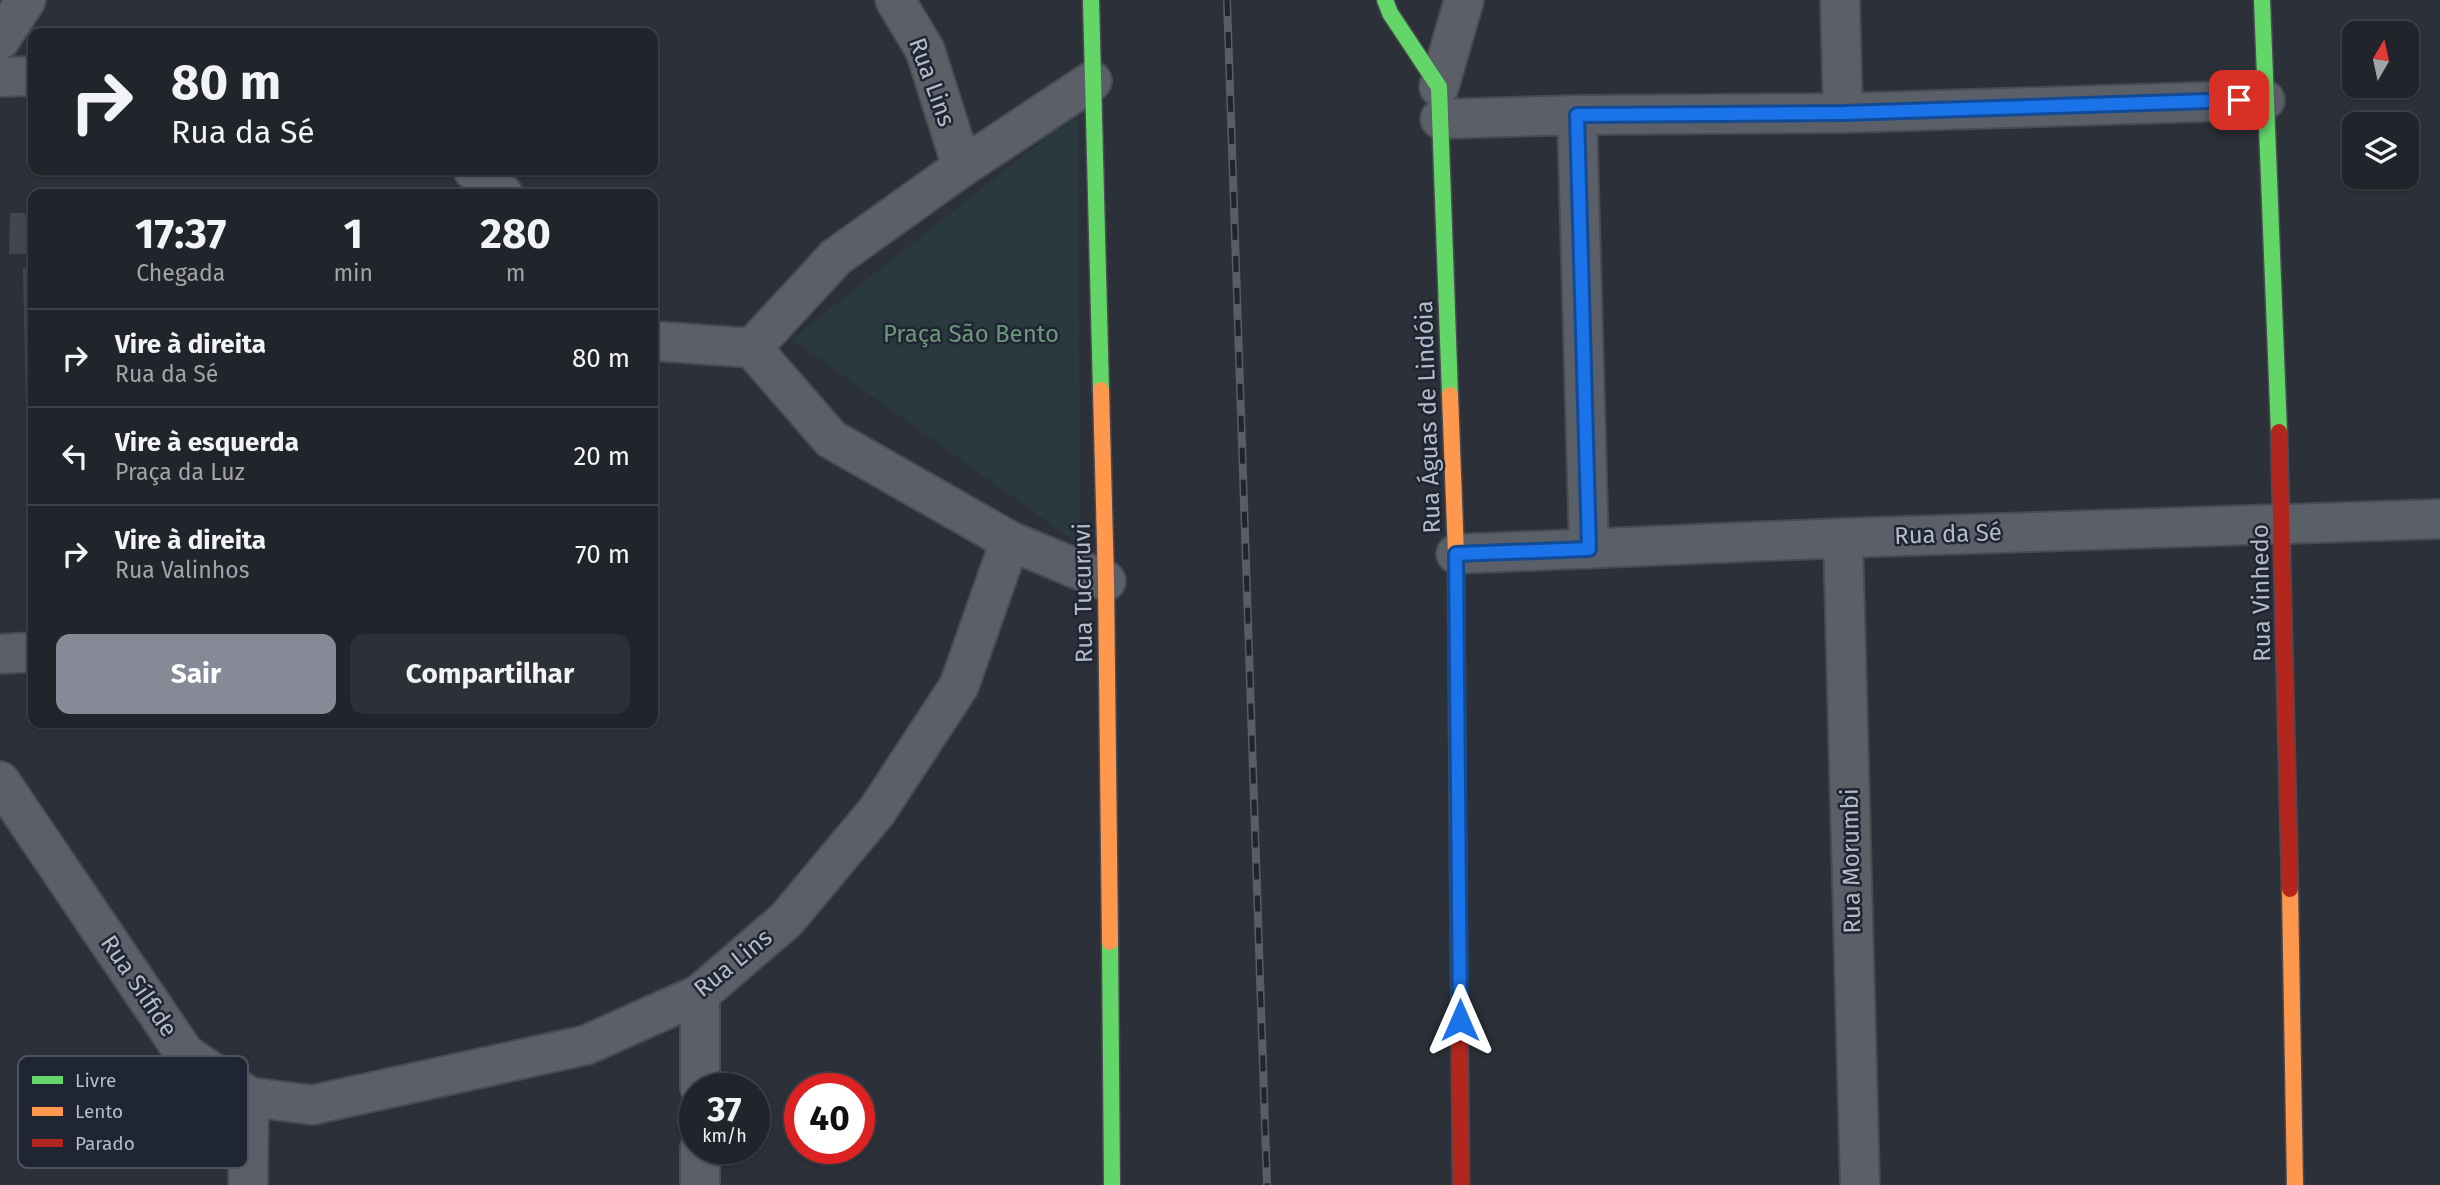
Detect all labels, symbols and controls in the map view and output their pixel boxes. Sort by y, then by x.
north arrow [2342,21,2418,98]
map controls [2342,21,2419,189]
street label: Rua Lins [903,34,961,130]
text: 80 m [171,53,281,112]
icon: right [56,56,147,147]
pin [2209,70,2269,130]
icon: arrive [2220,81,2258,119]
button: layers [2342,112,2419,189]
text: Rua da Sé [171,113,315,151]
text: 17:37 [135,209,226,259]
text: 1 [344,209,363,259]
text: 280 [480,209,551,259]
text: Chegada [136,259,225,287]
text: min [333,259,373,287]
text: m [506,259,525,287]
street label: Rua Águas de Lindóia [1409,300,1446,534]
park label: Praça São Bento [883,320,1059,348]
text: Vire à direita [115,329,266,360]
icon: right [56,339,94,377]
text: 80 m [572,343,630,374]
text: Rua da Sé [115,360,218,388]
text: Vire à esquerda [115,427,299,458]
icon: left [56,437,94,475]
text: 20 m [573,441,630,472]
text: Praça da Luz [115,458,245,486]
street label: Rua da Sé [1894,518,2002,550]
street label: Rua Tucuruvi [1068,523,1098,663]
street label: Rua Vinhedo [2246,524,2276,662]
text: Vire à direita [115,525,266,556]
icon: right [56,535,94,573]
text: 70 m [575,539,630,570]
text: Rua Valinhos [115,556,249,584]
button: Sair [56,634,336,714]
button: Compartilhar [350,634,630,714]
street label: Rua Morumbi [1836,788,1866,934]
street label: Rua Lins [688,923,778,1003]
street label: Rua Sílfide [95,930,183,1042]
position arrow [1423,983,1497,1057]
legend [18,1056,248,1168]
text: Livre [75,1069,116,1092]
speed limit sign: 40 [784,1073,875,1164]
text: 37 [707,1088,742,1130]
text: Lento [75,1100,123,1123]
text: km/h [702,1125,747,1147]
text: Parado [75,1132,135,1155]

